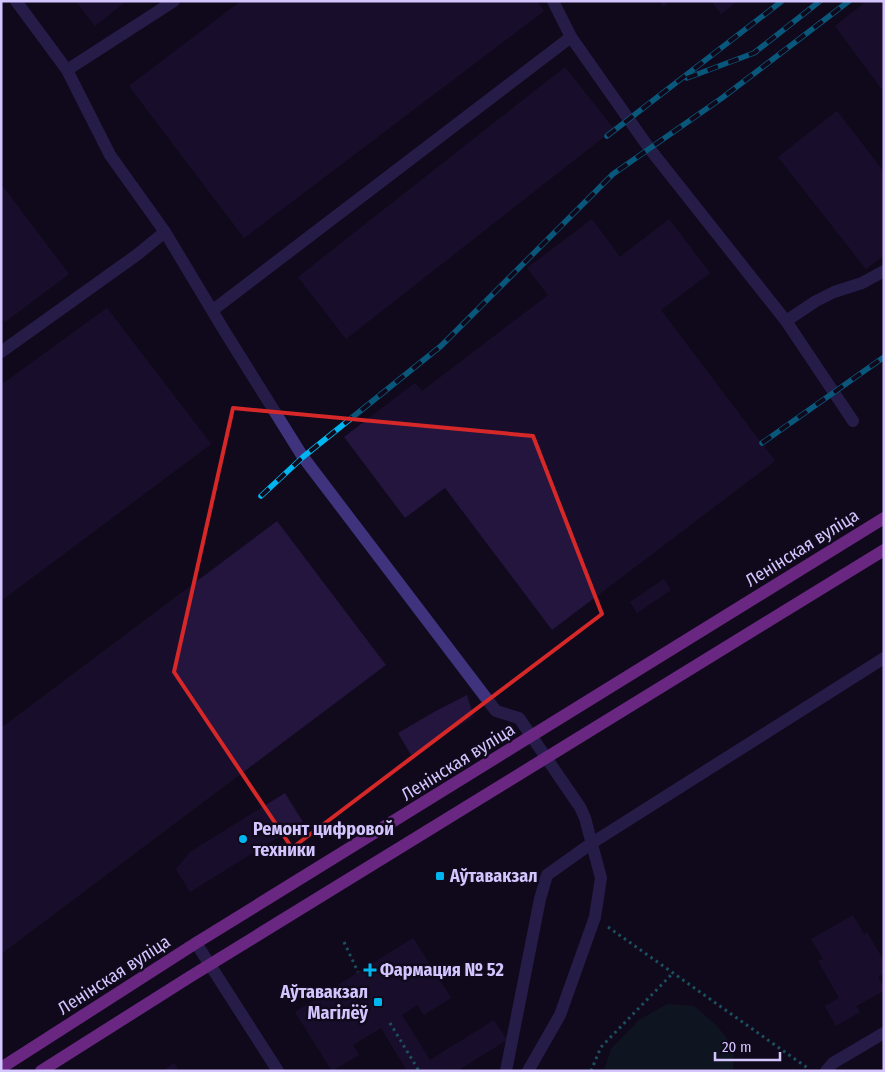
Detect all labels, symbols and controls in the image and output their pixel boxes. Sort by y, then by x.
street label: Ленінская вуліца [741,504,863,592]
street label: Ленінская вуліца [397,718,519,806]
place label: Ремонт цифровой техники [253,818,394,861]
marker: Ремонт цифровой техники [237,833,249,845]
place label: Аўтавакзал [449,865,538,887]
marker: Аўтавакзал [434,870,446,882]
street label: Ленінская вуліца [54,930,175,1020]
place label: Фармация № 52 [380,959,504,981]
marker: Фармация № 52 [364,964,376,976]
place label: Аўтавакзал Магілёў [280,981,368,1024]
marker: Аўтавакзал Магілёў [372,996,384,1008]
scale bar [715,1030,780,1062]
text: 20 m [722,1038,752,1056]

